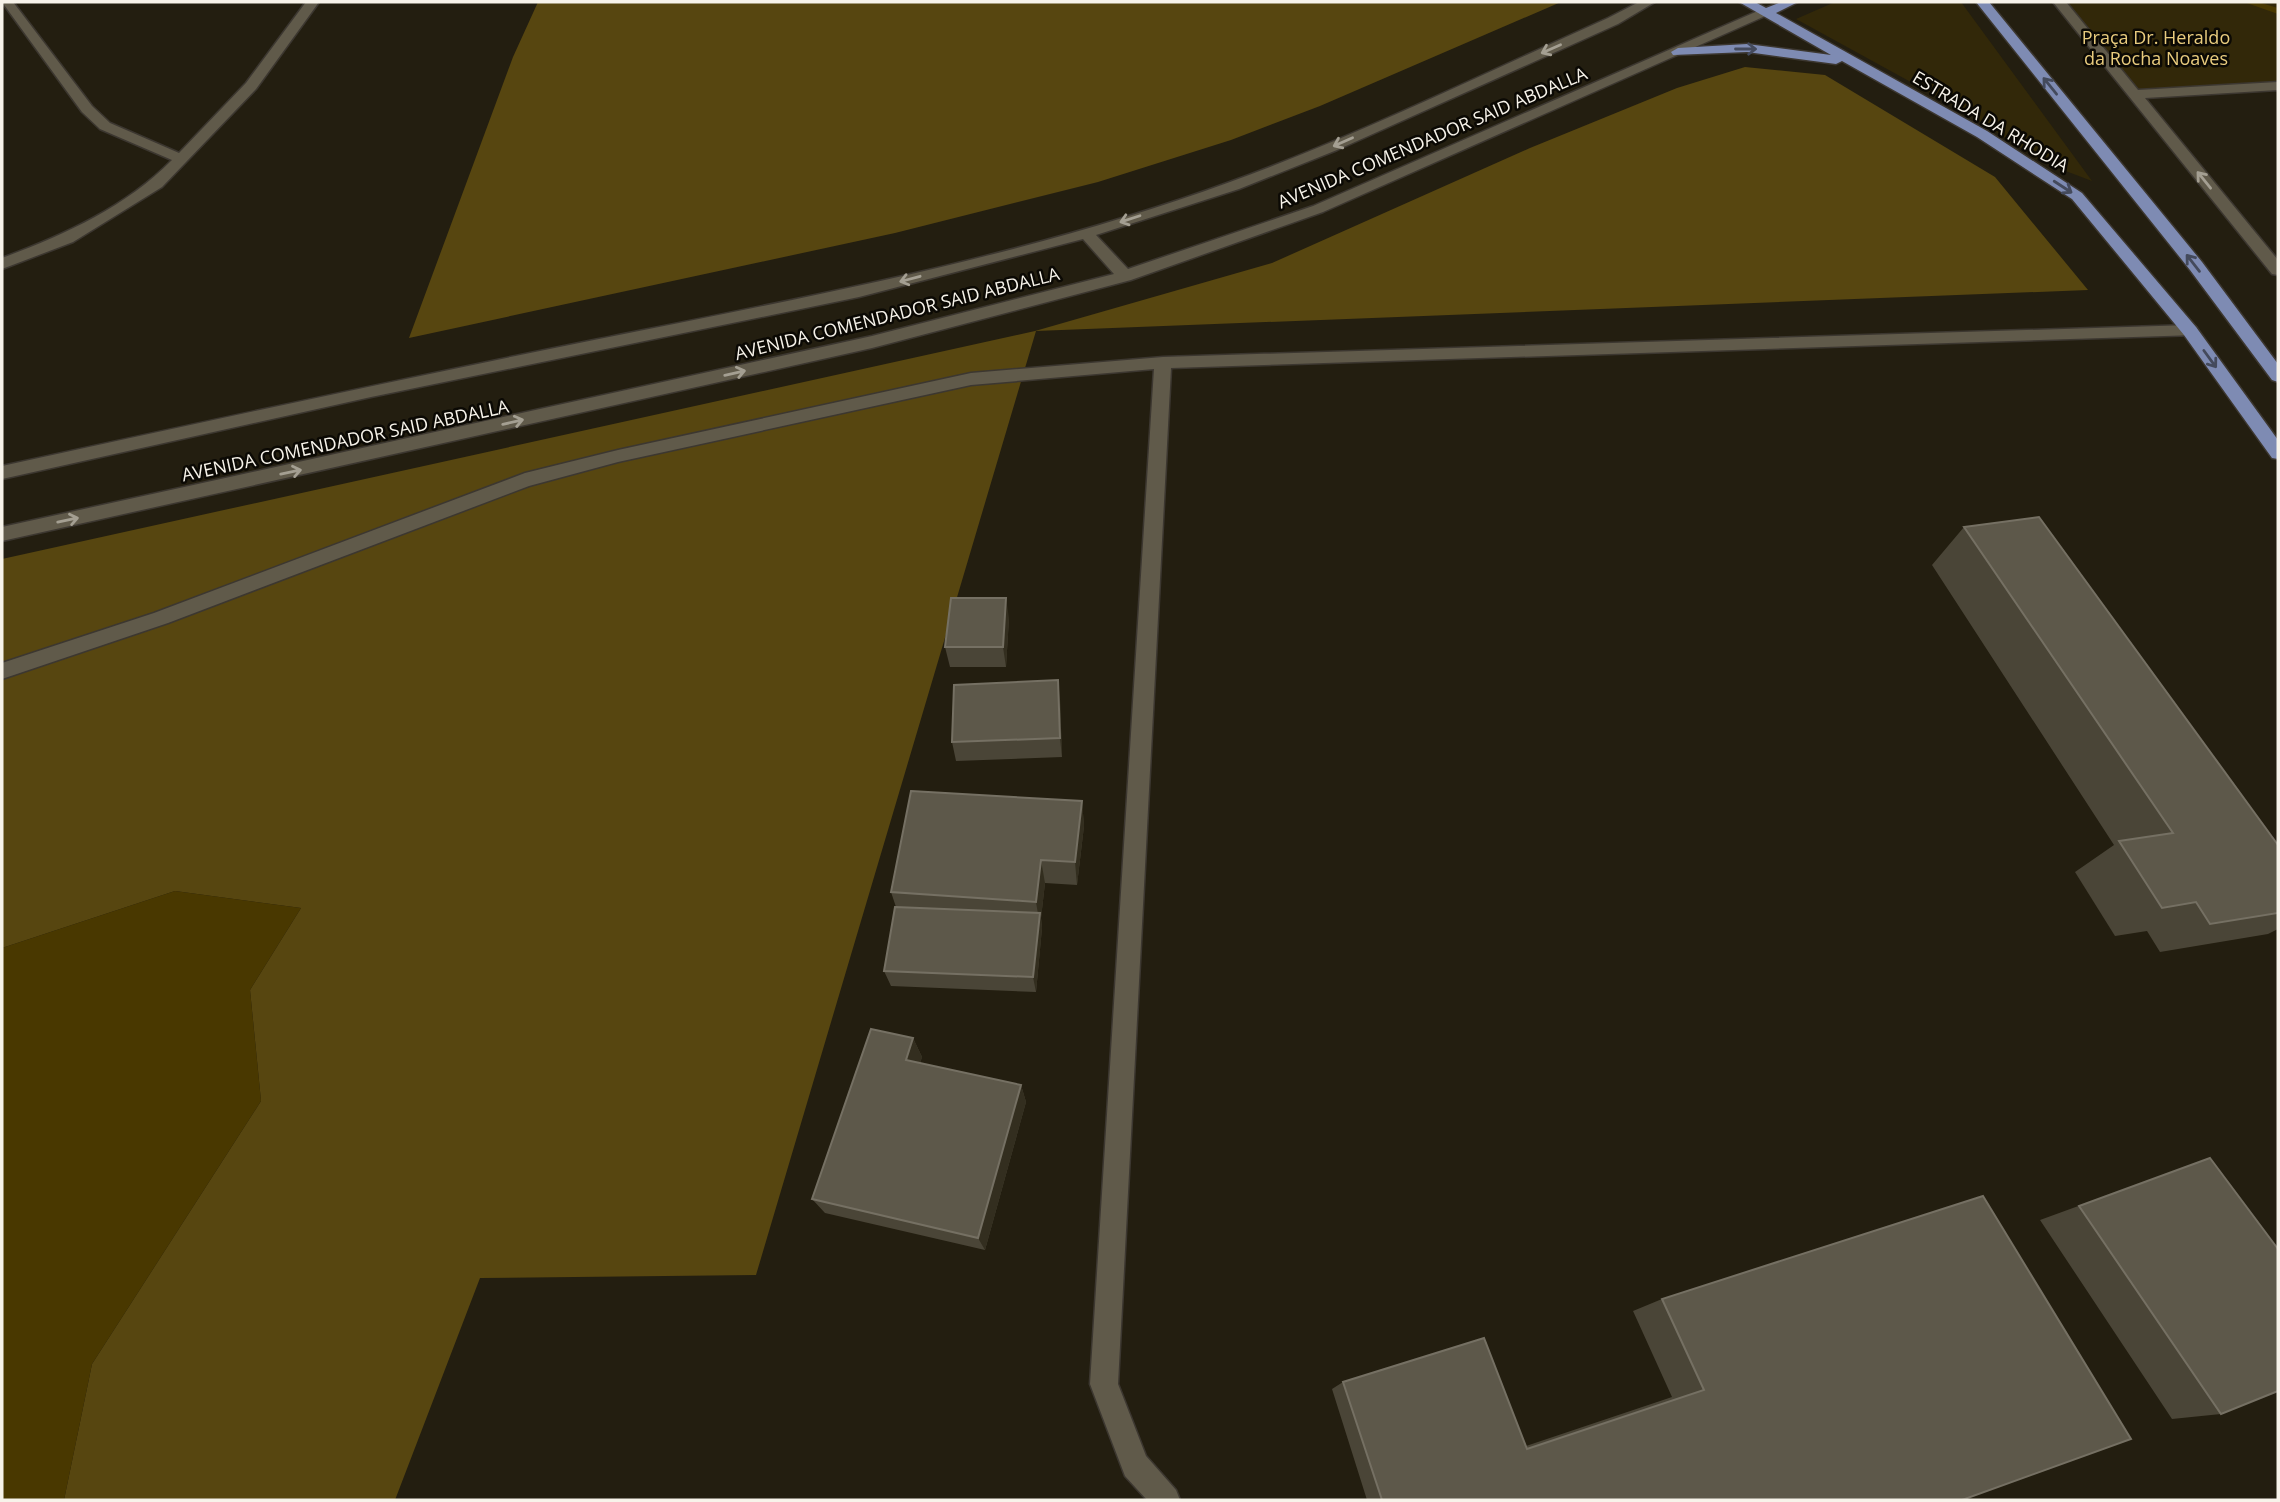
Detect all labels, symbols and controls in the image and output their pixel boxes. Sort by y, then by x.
park label: Praça Dr. Heraldo da Rocha Noaves [2082,25,2230,70]
one-way arrow [1734,42,1757,55]
one-way arrow [1541,43,1562,56]
street label: AVENIDA COMENDADOR SAID ABDALLA [1274,60,1591,213]
street label: ESTRADA DA RHODIA [1908,65,2074,178]
one-way arrow [2043,77,2058,95]
one-way arrow [1333,136,1354,149]
one-way arrow [2196,171,2212,189]
one-way arrow [2053,179,2072,194]
one-way arrow [1119,214,1141,227]
one-way arrow [2186,254,2201,272]
street label: AVENIDA COMENDADOR SAID ABDALLA [732,261,1062,365]
one-way arrow [899,273,922,286]
one-way arrow [2203,349,2218,368]
one-way arrow [723,366,746,379]
street label: AVENIDA COMENDADOR SAID ABDALLA [179,393,511,486]
one-way arrow [501,415,524,429]
one-way arrow [279,464,302,478]
one-way arrow [56,512,79,526]

